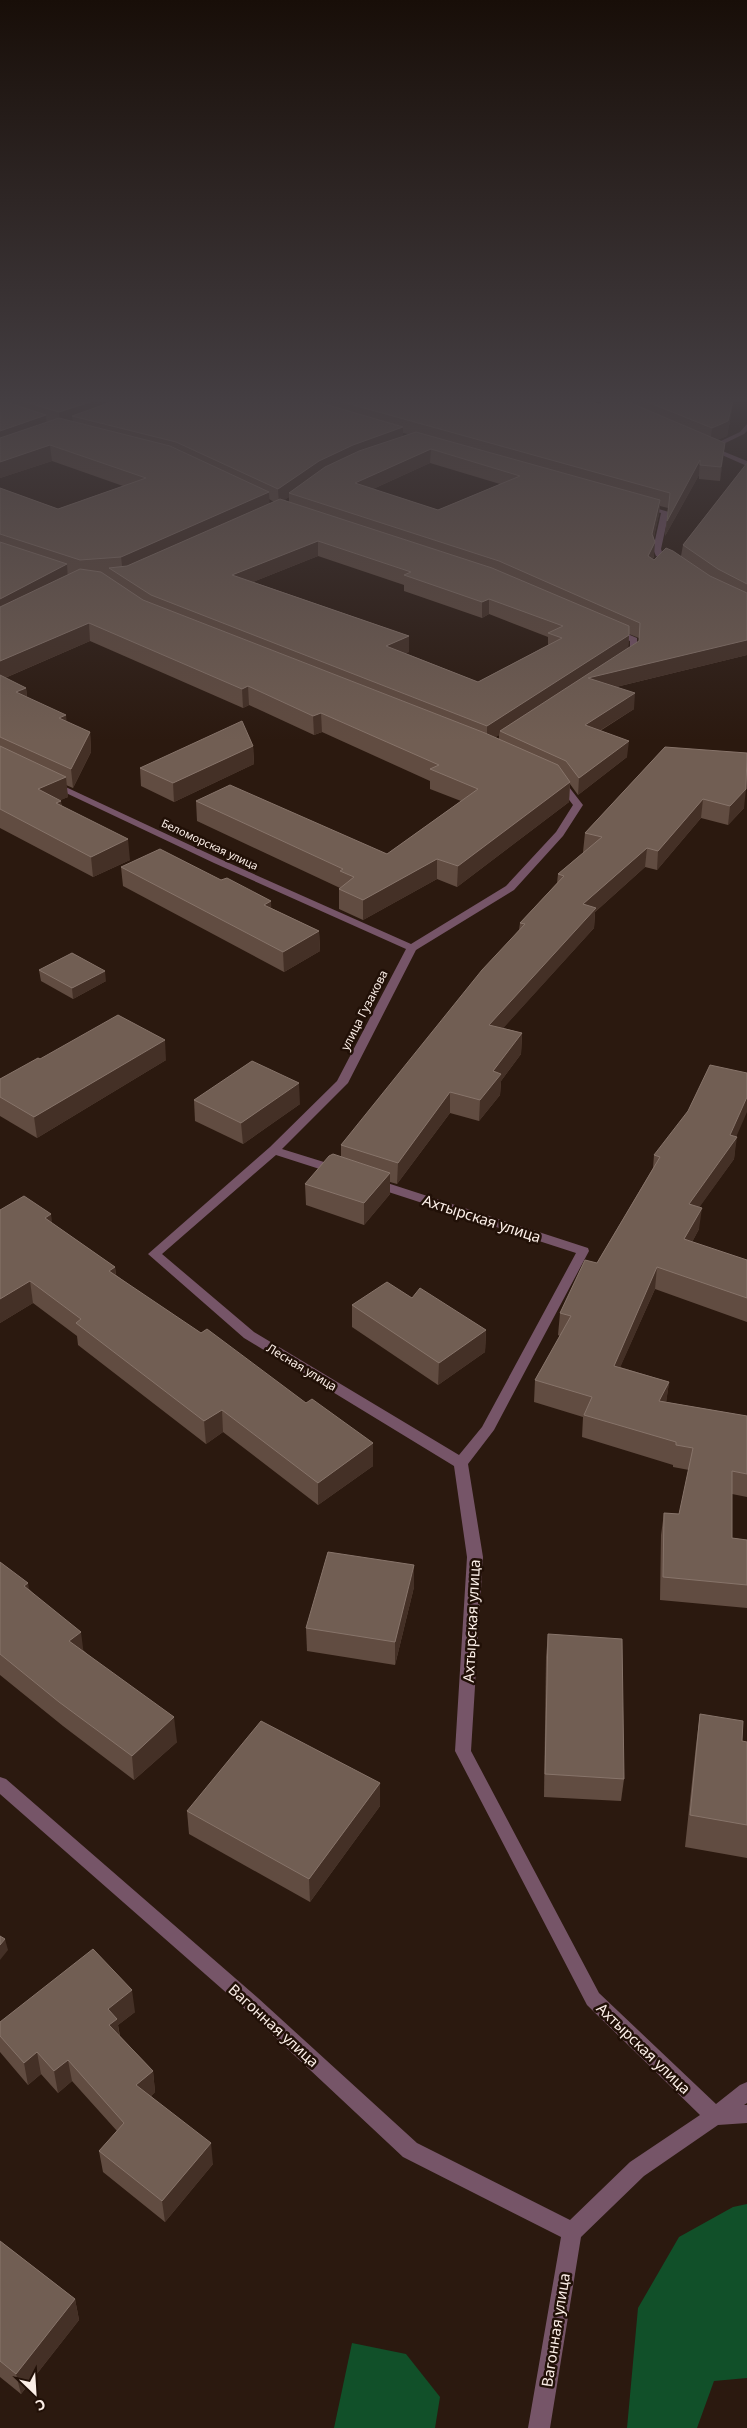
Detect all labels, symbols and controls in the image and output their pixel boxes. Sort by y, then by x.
street label: Беломорская улица [159,815,261,873]
street label: улица Гузакова [336,967,392,1053]
street label: Ахтырская улица [420,1189,544,1247]
street label: Лесная улица [264,1339,340,1395]
street label: Ахтырская улица [458,1559,484,1683]
street label: Вагонная улица [224,1979,324,2071]
street label: Ахтырская улица [593,1998,695,2098]
street label: Вагонная улица [536,2272,574,2388]
north arrow [10,2368,60,2418]
text: С [33,2395,49,2416]

